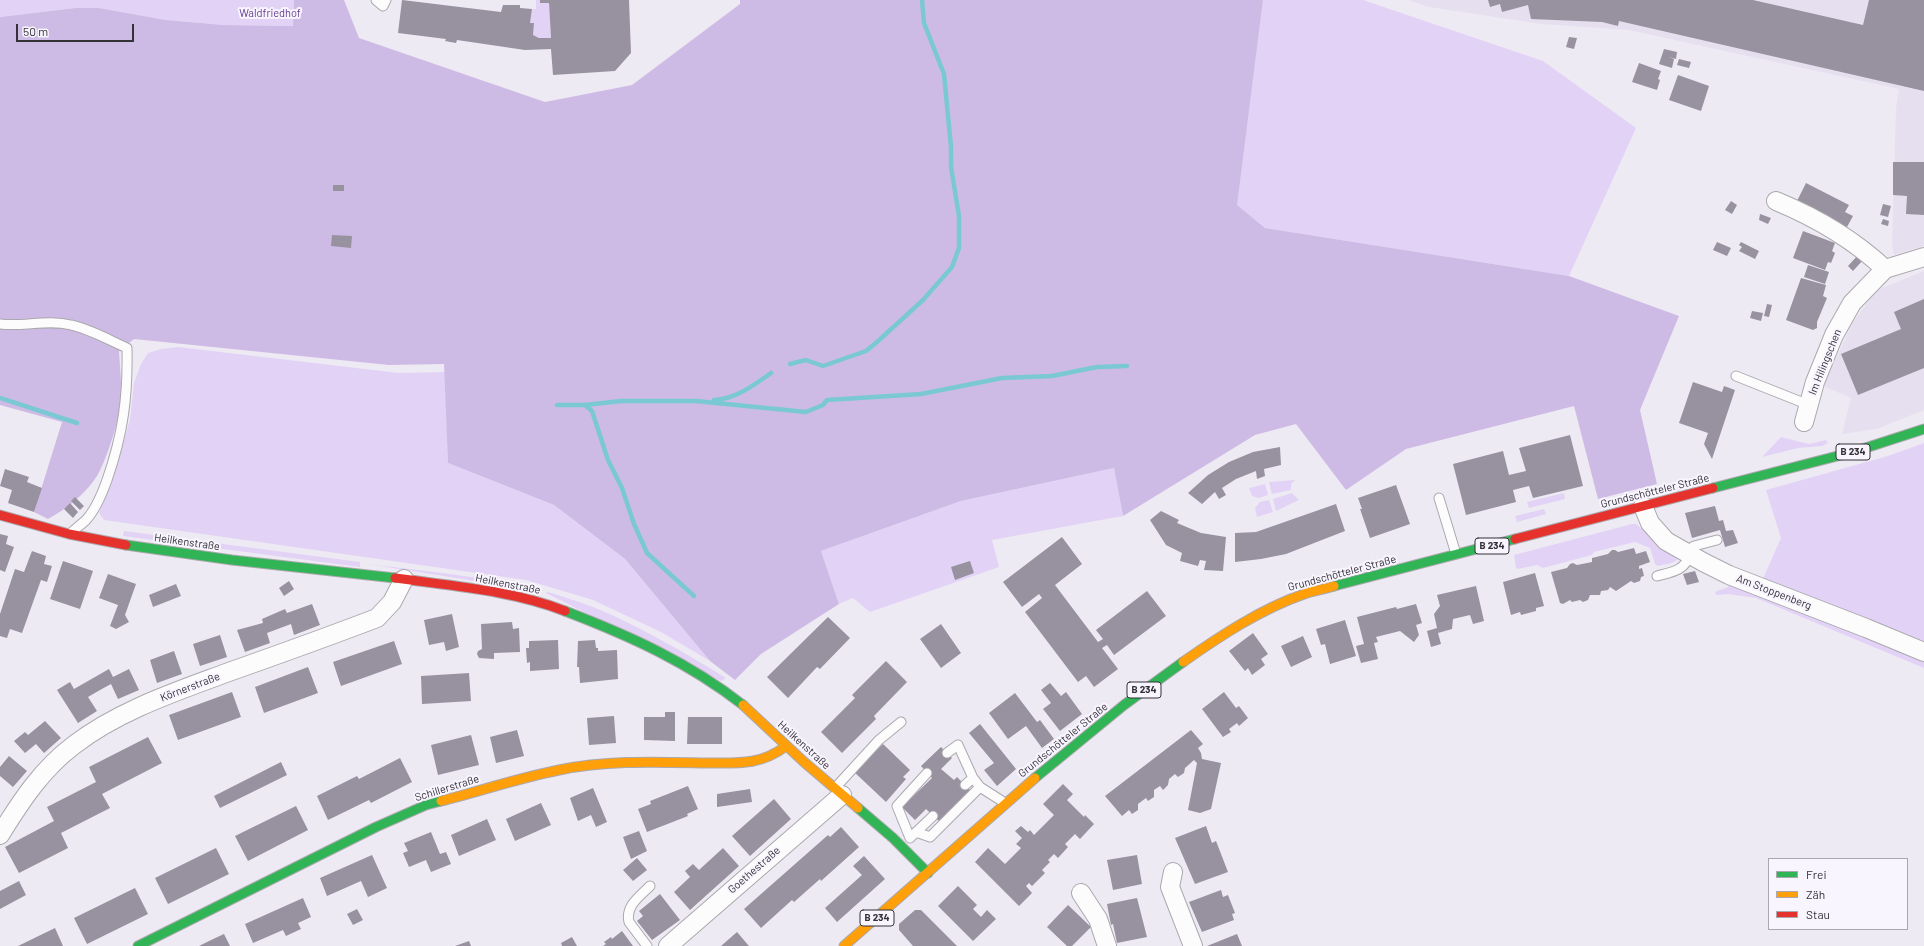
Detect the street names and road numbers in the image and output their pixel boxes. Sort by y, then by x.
street label: Im Hilingschen [1806,327,1844,397]
road number: B 234 [1836,444,1870,460]
street label: Grundschötteler Straße [1599,471,1711,511]
street label: Heilkenstraße [153,531,221,553]
road number: B 234 [1475,538,1509,554]
street label: Grundschötteler Straße [1286,552,1398,594]
street label: Heilkenstraße [474,571,542,597]
street label: Am Stoppenberg [1734,572,1814,612]
street label: Körnerstraße [158,670,222,704]
road number: B 234 [1127,682,1161,698]
street label: Grundschötteler Straße [1016,700,1110,780]
street label: Heilkenstraße [775,718,833,772]
street label: Schillerstraße [413,772,481,804]
street label: Goethestraße [725,844,783,896]
road number: B 234 [860,910,894,926]

